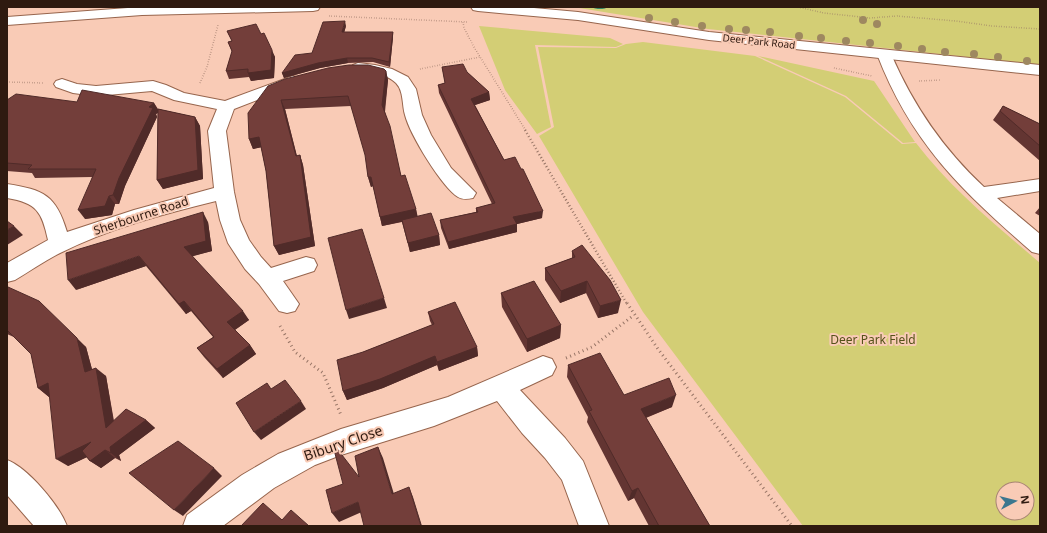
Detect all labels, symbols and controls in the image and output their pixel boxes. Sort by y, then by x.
street label: Deer Park Road [722,30,796,52]
street label: Sherbourne Road [91,192,190,239]
park label: Deer Park Field [830,331,916,348]
street label: Bibury Close [301,420,385,465]
north arrow [995,481,1035,521]
text: N [1017,494,1033,505]

